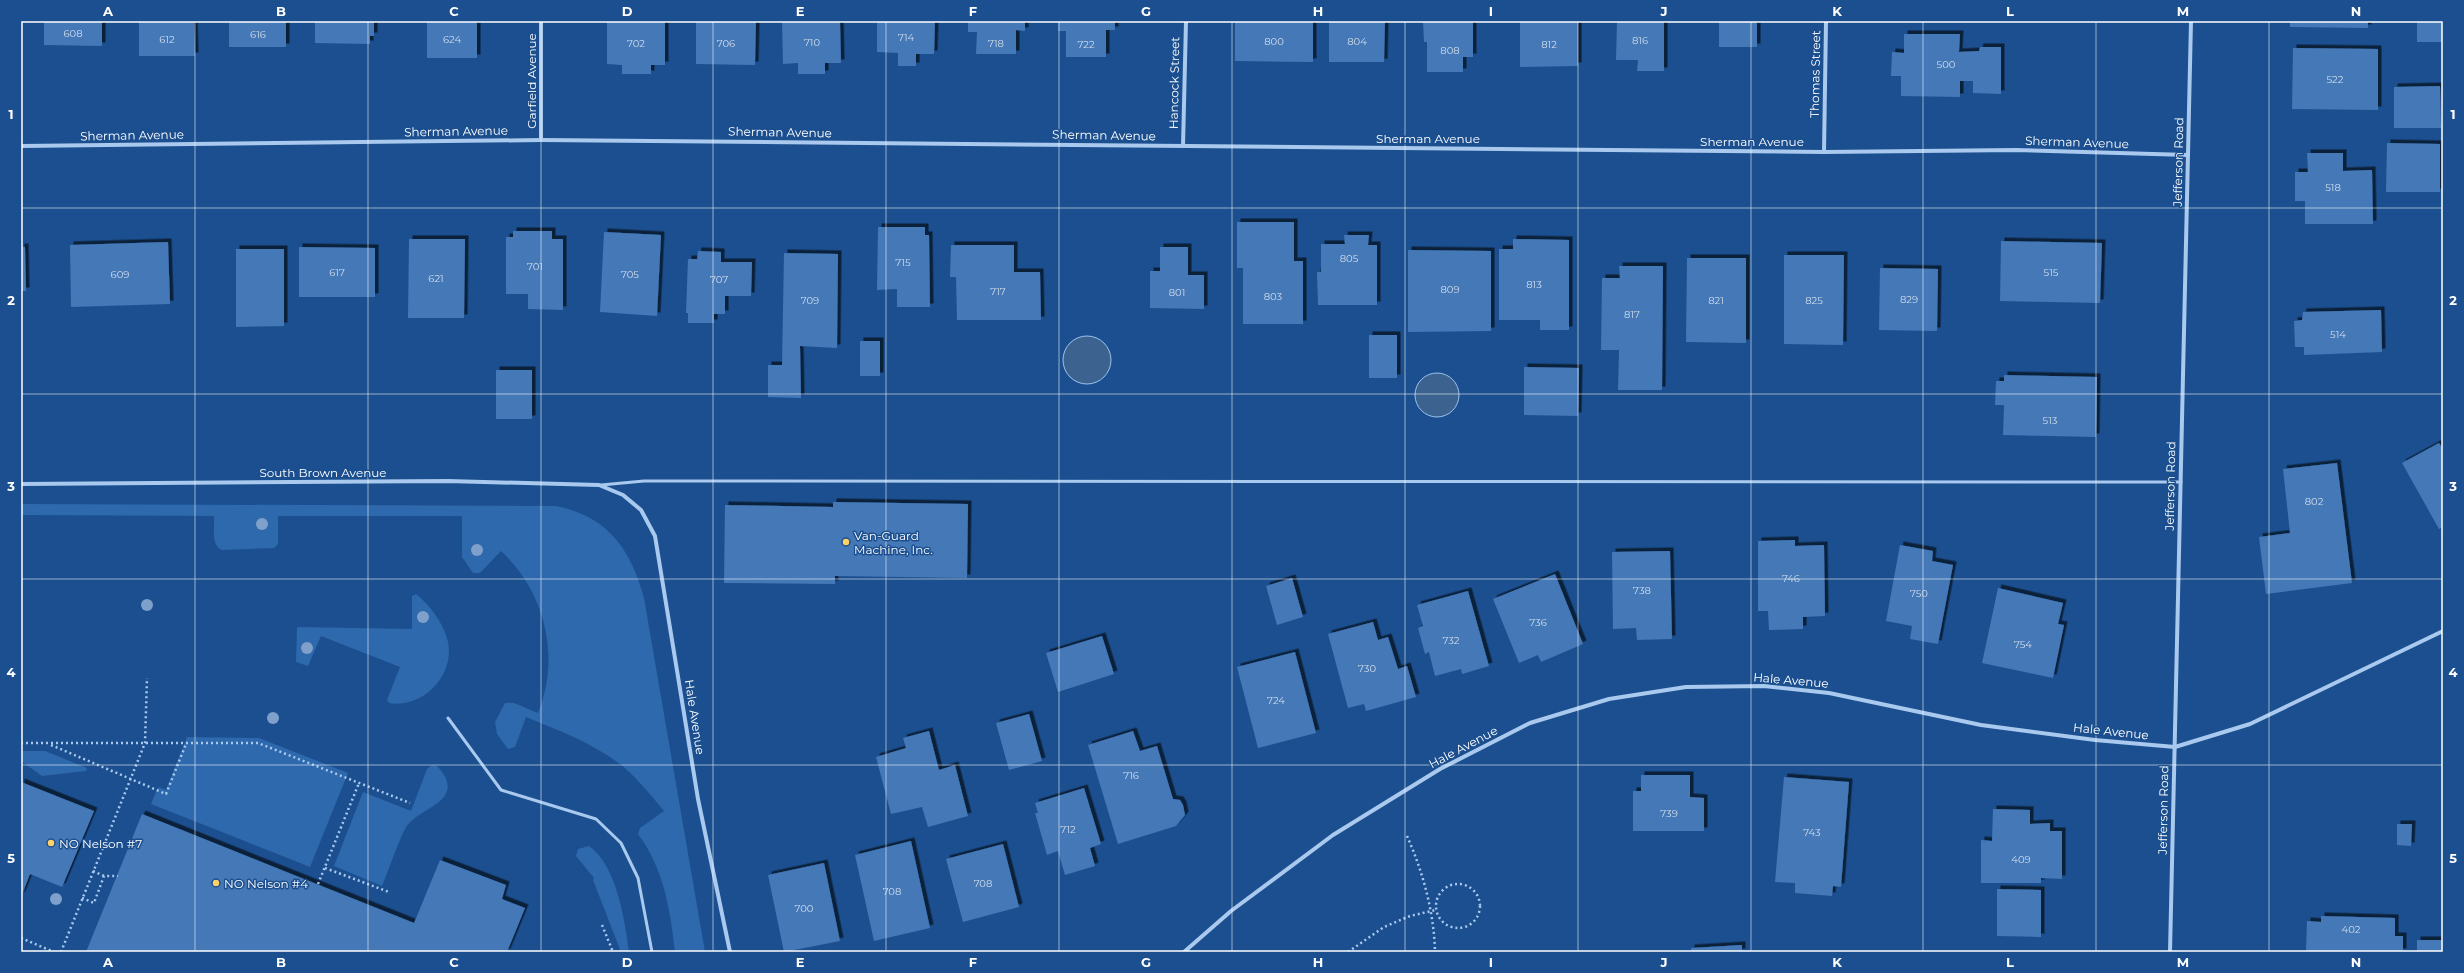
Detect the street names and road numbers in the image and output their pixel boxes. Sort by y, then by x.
street label: Thomas Street [1807,30,1823,118]
street label: Garfield Avenue [524,33,539,129]
street label: Hancock Street [1166,37,1182,129]
street label: Jefferson Road [2170,117,2186,208]
street label: Sherman Avenue [404,123,508,139]
street label: Sherman Avenue [728,124,832,140]
street label: Sherman Avenue [80,127,184,143]
street label: Sherman Avenue [1052,127,1156,143]
street label: Sherman Avenue [1376,131,1480,146]
street label: Sherman Avenue [2025,133,2129,151]
street label: Sherman Avenue [1700,134,1804,149]
street label: Jefferson Road [2162,441,2178,532]
street label: South Brown Avenue [259,465,387,480]
street label: Hale Avenue [1753,669,1829,691]
street label: Hale Avenue [682,678,708,756]
street label: Hale Avenue [2073,720,2149,742]
street label: Hale Avenue [1426,723,1500,771]
street label: Jefferson Road [2155,765,2171,856]

